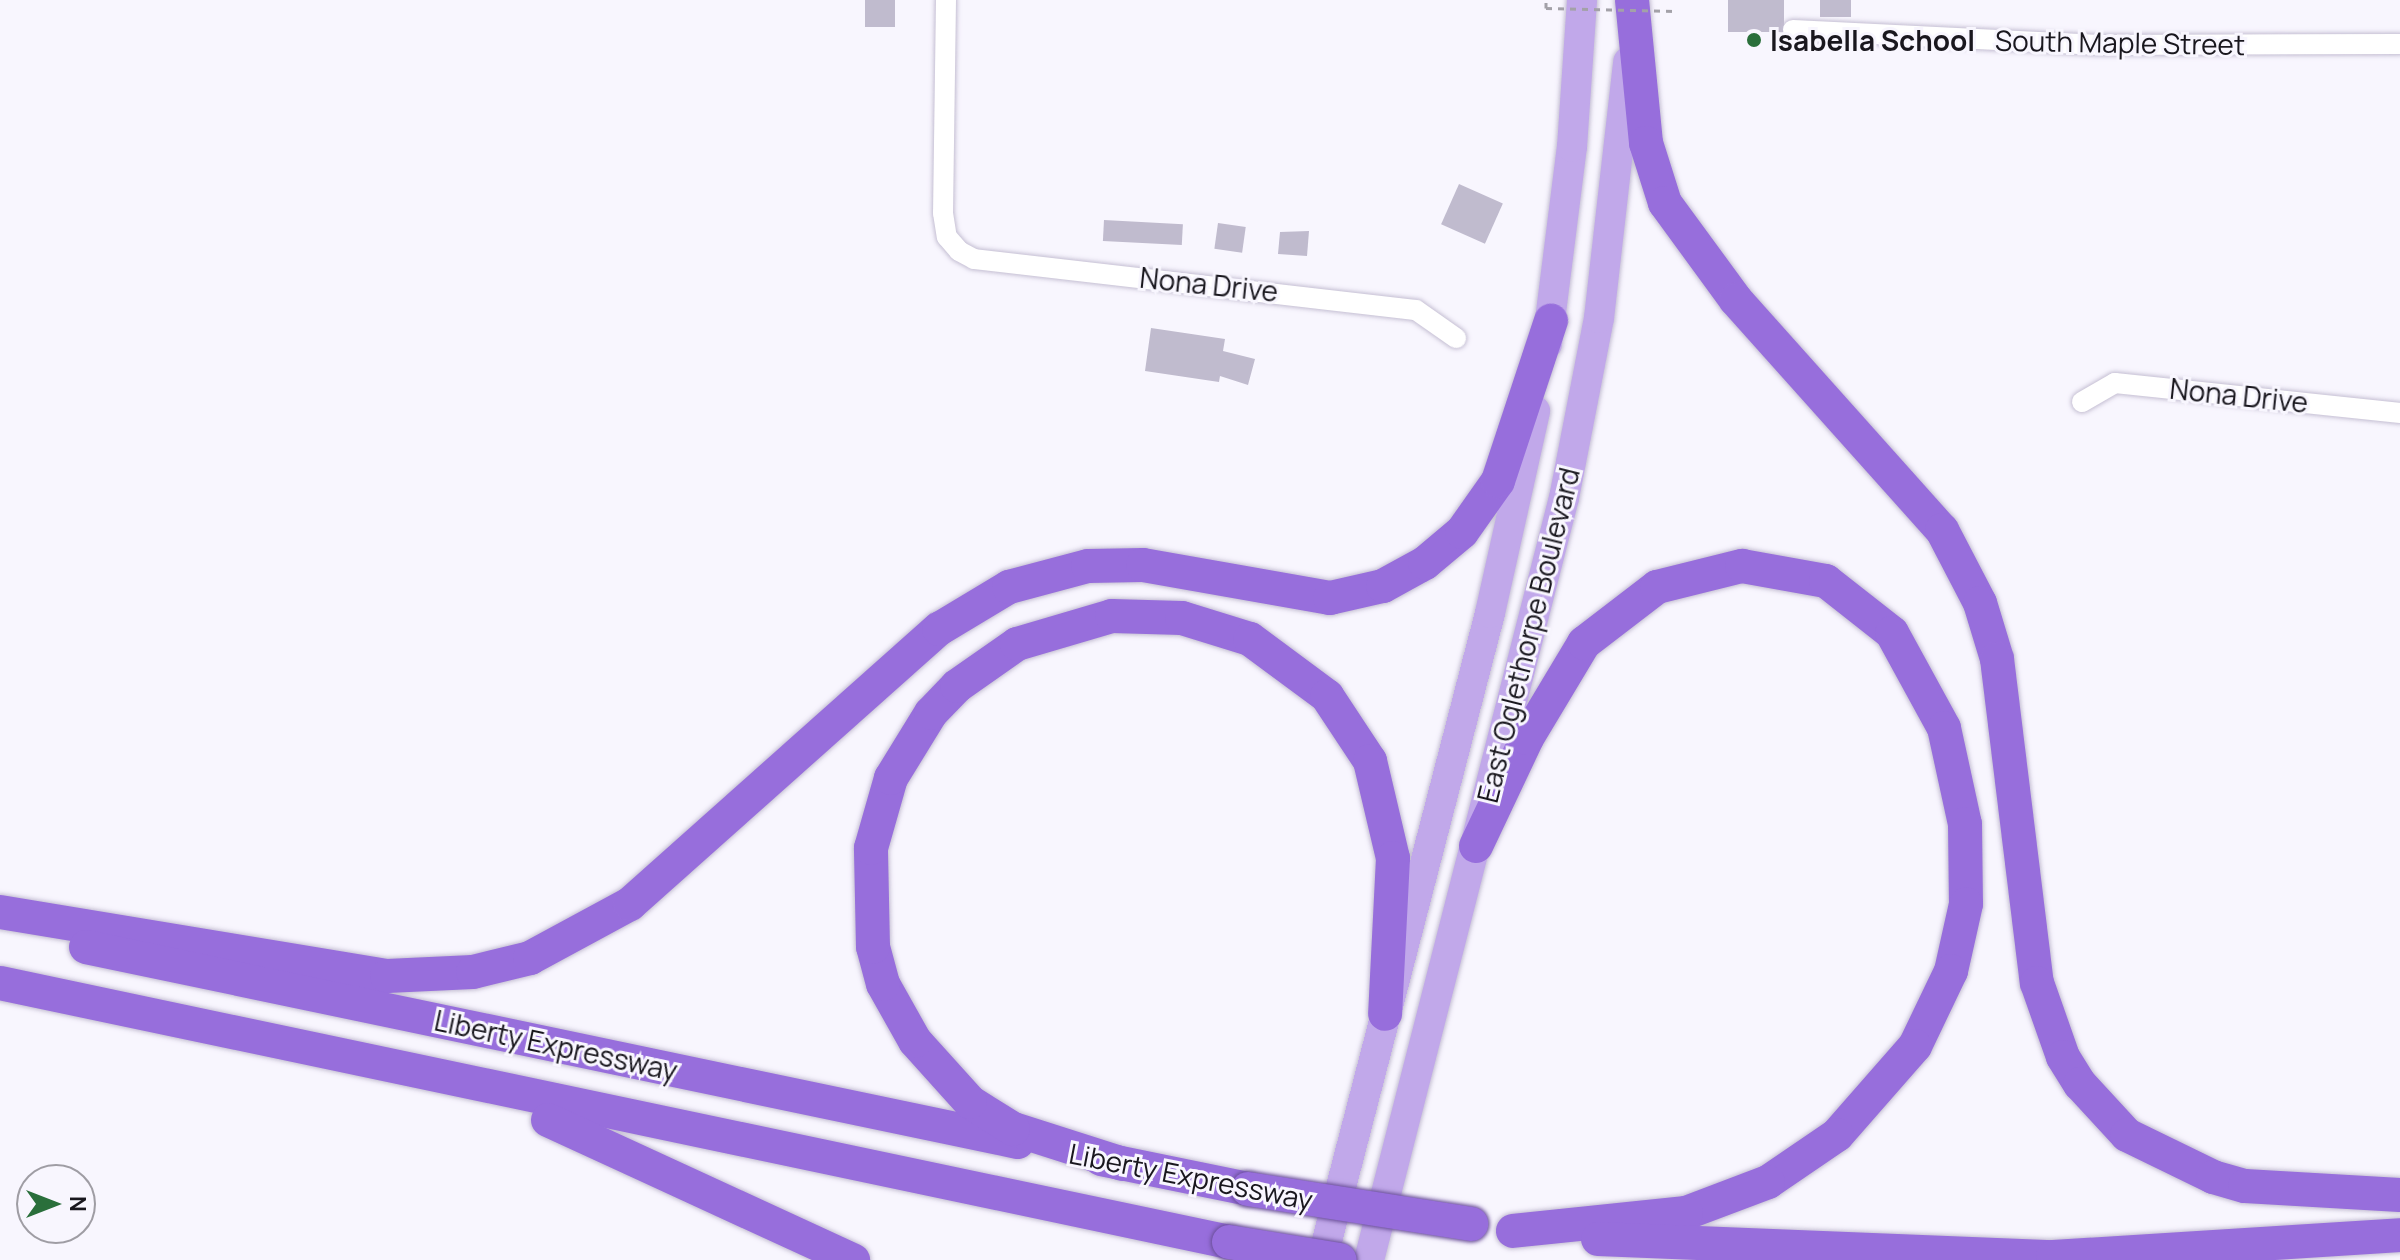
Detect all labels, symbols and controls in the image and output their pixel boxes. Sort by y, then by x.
place label: Isabella School [1770,23,1975,57]
street label: South Maple Street [1995,23,2245,61]
marker: Isabella School [1745,31,1763,49]
street label: Nona Drive [1138,260,1280,308]
street label: Nona Drive [2168,371,2310,419]
street label: East Oglethorpe Boulevard [1470,464,1586,806]
street label: Liberty Expressway [431,1003,681,1087]
street label: Liberty Expressway [1066,1136,1316,1216]
north arrow [16,1164,96,1244]
text: N [63,1196,93,1212]

